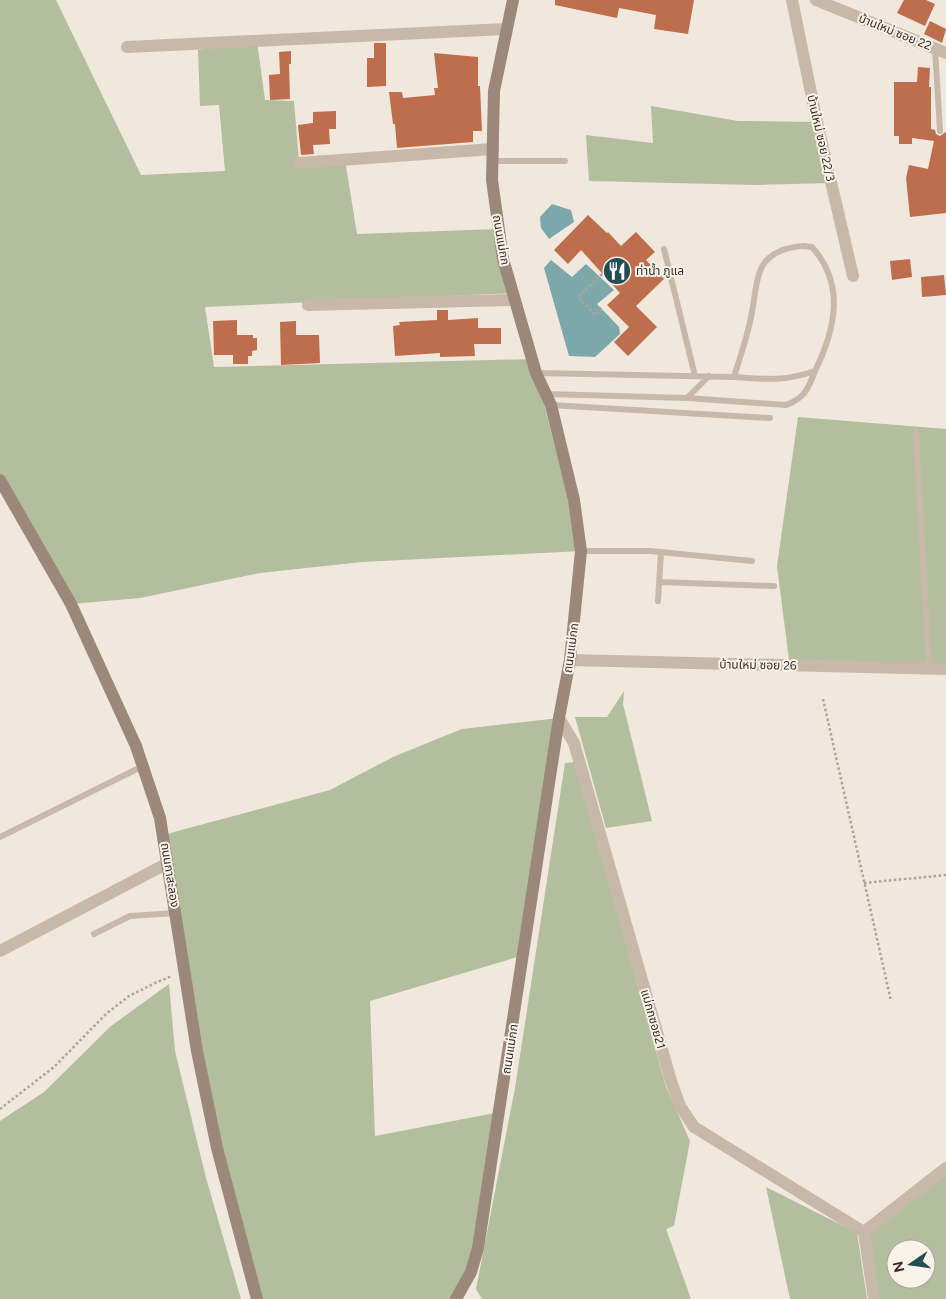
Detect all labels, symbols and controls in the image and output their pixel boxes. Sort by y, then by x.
street label: บ้านใหม่ ซอย 22 [857,11,933,53]
street label: บ้านใหม่ ซอย 22/3 [804,93,838,183]
street label: ถนนแม่กก [490,214,512,266]
restaurant icon: ท่าน้ำ ภูแล [602,256,632,286]
place label: ท่าน้ำ ภูแล [636,262,684,278]
street label: ถนนแม่กก [561,622,581,674]
street label: บ้านใหม่ ซอย 26 [719,657,797,673]
street label: ถนนกาสะลอง [158,842,182,908]
street label: แม่กกซอย21 [638,988,668,1050]
street label: ถนนแม่กก [499,1023,521,1075]
north arrow [886,1239,936,1289]
text: N [889,1260,908,1274]

